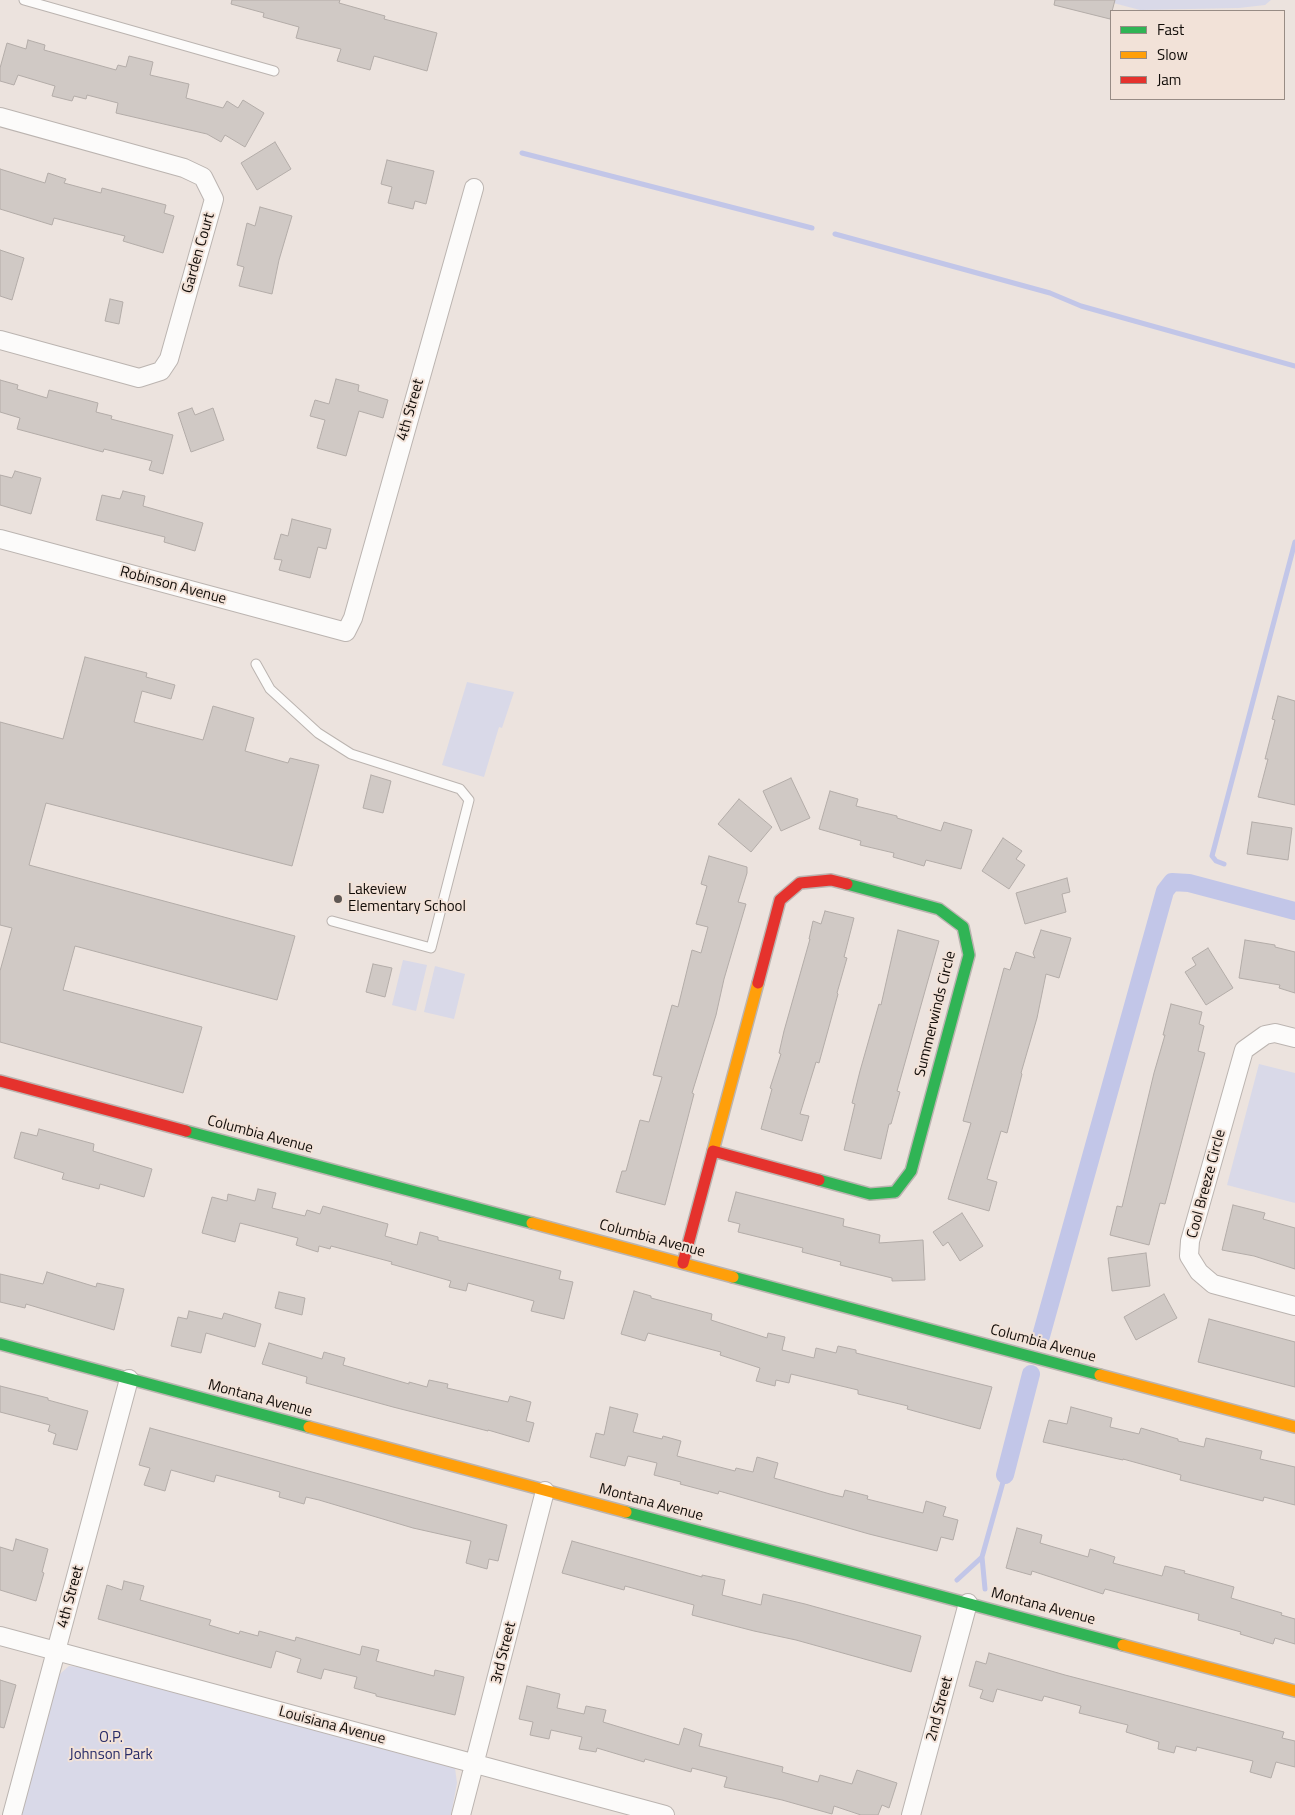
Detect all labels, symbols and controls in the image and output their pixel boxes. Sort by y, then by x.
legend [1110,10,1285,100]
text: Fast [1157,18,1184,41]
text: Slow [1157,43,1188,66]
text: Jam [1157,68,1181,91]
street label: Garden Court [179,211,219,295]
street label: 4th Street [394,377,428,443]
street label: Robinson Avenue [118,563,228,609]
place label: Lakeview Elementary School [348,881,466,916]
marker: Lakeview Elementary School [332,893,344,905]
street label: Summerwinds Circle [912,949,960,1079]
street label: Columbia Avenue [205,1112,315,1158]
street label: Cool Breeze Circle [1184,1128,1230,1240]
street label: Columbia Avenue [597,1216,707,1262]
street label: Columbia Avenue [988,1321,1098,1367]
street label: Montana Avenue [206,1376,314,1422]
street label: Montana Avenue [597,1480,705,1526]
street label: 4th Street [54,1564,88,1630]
street label: Montana Avenue [989,1584,1097,1630]
street label: 3rd Street [488,1620,520,1686]
street label: 2nd Street [923,1675,957,1743]
street label: Louisiana Avenue [277,1703,387,1749]
park label: O.P. Johnson Park [69,1729,153,1764]

